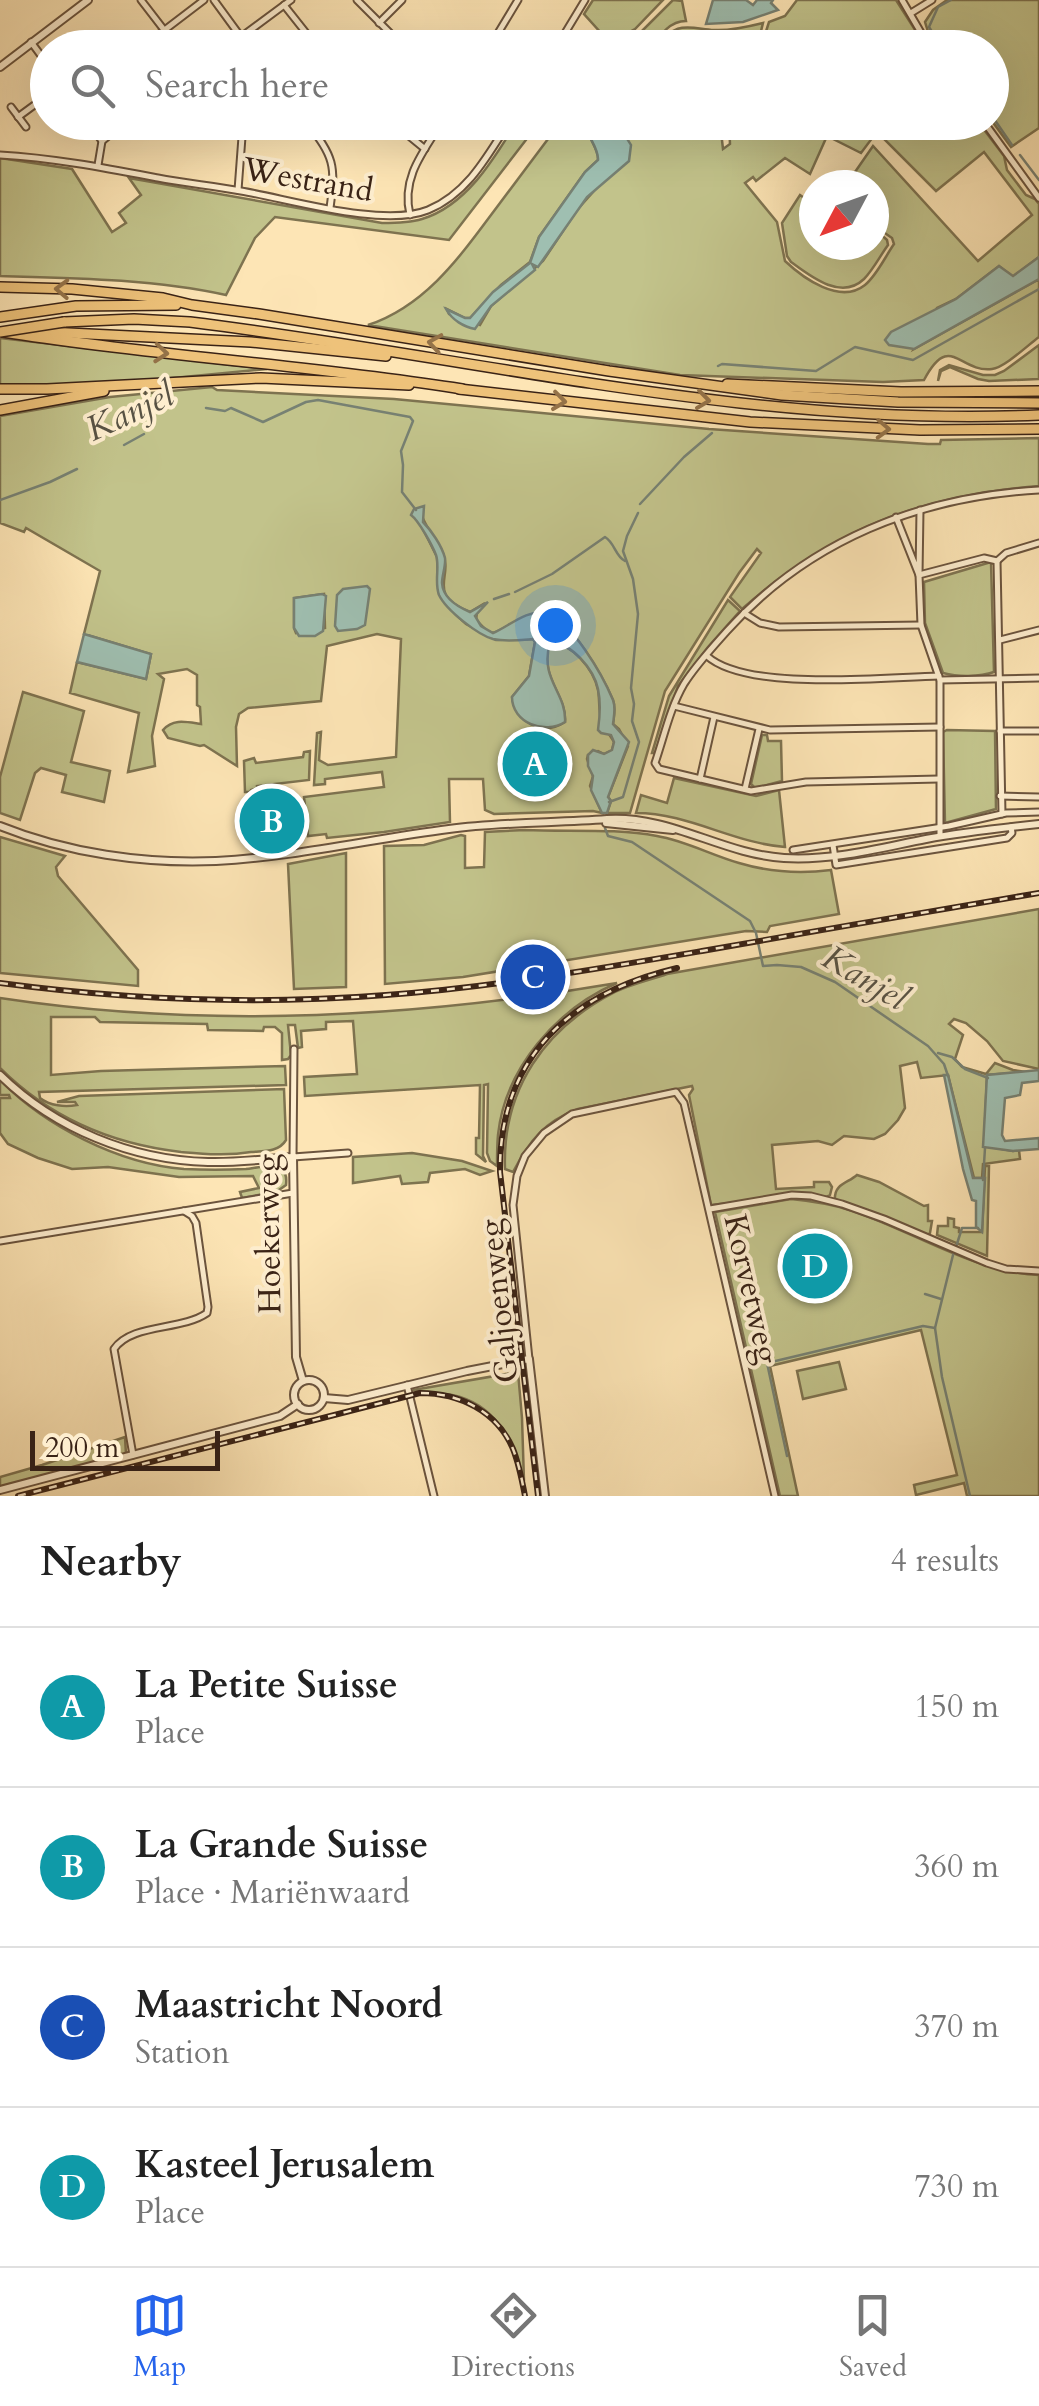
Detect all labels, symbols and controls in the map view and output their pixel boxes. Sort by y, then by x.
search box [30,30,1009,140]
icon: search [65,58,120,113]
text: Search here [145,59,329,111]
street label: Westrand [238,147,377,213]
north arrow [799,170,889,260]
one-way arrow [53,278,69,299]
one-way arrow [427,333,443,354]
one-way arrow [154,341,170,363]
water label: Kanjel [78,370,183,453]
one-way arrow [696,389,712,410]
one-way arrow [551,390,567,411]
one-way arrow [875,419,891,440]
your location [530,600,581,651]
pin: A [502,726,568,802]
pin: B [240,784,304,858]
water label: Kanjel [813,934,918,1023]
pin: C [500,940,566,1014]
street label: Hoekerweg [246,1154,292,1314]
street label: Korvetweg [712,1210,790,1368]
street label: Galjoenweg [469,1217,529,1385]
pin: D [782,1228,848,1304]
scale bar [30,1426,220,1470]
text: 200 m [45,1429,119,1467]
text: Nearby [40,1533,182,1590]
text: 4 results [891,1539,999,1583]
text: La Petite Suisse [135,1659,398,1711]
text: A [60,1685,85,1729]
text: 150 m [914,1685,999,1729]
text: Place [135,1711,205,1755]
text: La Grande Suisse [135,1819,428,1871]
text: B [61,1845,84,1889]
text: 360 m [914,1845,999,1889]
text: Place · Mariënwaard [135,1871,410,1915]
text: Maastricht Noord [135,1979,443,2031]
text: C [60,2005,85,2049]
text: 370 m [914,2005,999,2049]
text: Station [135,2031,230,2075]
text: Kasteel Jerusalem [135,2139,434,2191]
text: D [59,2165,86,2209]
text: 730 m [914,2165,999,2209]
text: Place [135,2191,205,2235]
tab: Map [132,2288,187,2386]
tab: Directions [451,2288,575,2386]
tab: Saved [839,2288,907,2386]

